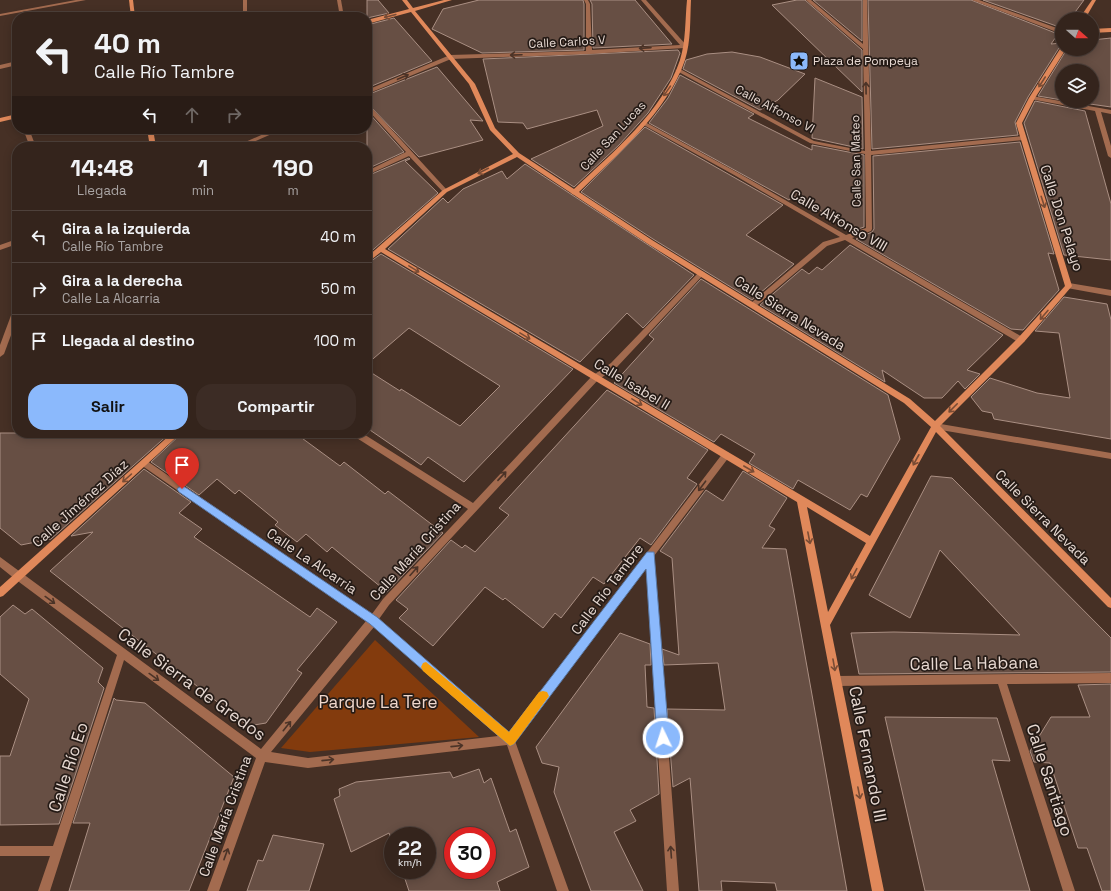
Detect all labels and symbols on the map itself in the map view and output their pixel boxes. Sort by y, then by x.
north arrow [1055,12,1099,56]
one-way arrow [384,13,397,20]
street label: Calle Carlos V [528,32,606,52]
one-way arrow [639,45,652,52]
place icon: Plaza de Pompeya [788,50,810,72]
one-way arrow [510,51,523,58]
place label: Plaza de Pompeya [813,53,918,69]
one-way arrow [396,73,408,80]
one-way arrow [1038,76,1046,87]
street label: Calle Alfonso VI [732,81,818,137]
one-way arrow [862,82,869,95]
one-way arrow [663,85,671,96]
street label: Calle San Lucas [577,98,649,174]
street label: Calle San Mateo [847,115,865,207]
street label: Calle Don Pelayo [1036,162,1088,274]
one-way arrow [477,168,489,175]
street label: Calle Alfonso VIII [787,185,891,255]
one-way arrow [1040,195,1047,208]
one-way arrow [408,265,419,273]
street label: Calle Sierra Nevada [731,272,849,354]
one-way arrow [1039,310,1048,320]
one-way arrow [519,332,531,340]
street label: Calle Isabel II [591,354,673,414]
one-way arrow [631,399,643,407]
one-way arrow [948,403,958,413]
pin [165,448,199,489]
one-way arrow [912,454,920,466]
street label: Calle Jiménez Díaz [28,455,132,551]
one-way arrow [743,465,755,473]
street label: Calle Sierra Nevada [992,466,1094,568]
one-way arrow [497,471,507,481]
one-way arrow [122,473,132,483]
one-way arrow [698,481,707,492]
street label: Calle María Cristina [366,498,464,604]
street label: Calle La Alcarria [263,524,361,598]
one-way arrow [805,531,813,544]
street label: Calle Río Tambre [567,540,647,638]
one-way arrow [409,567,418,577]
one-way arrow [849,568,857,580]
one-way arrow [44,595,55,604]
street label: Calle Sierra de Gredos [114,623,270,745]
street label: Calle La Habana [909,651,1039,675]
one-way arrow [830,658,838,671]
one-way arrow [149,672,160,681]
street label: Calle Fernando III [844,684,892,824]
park label: Parque La Tere [318,691,438,713]
position arrow [642,717,684,759]
street label: Calle Río Eo [43,719,93,815]
one-way arrow [282,720,291,731]
street label: Calle Santiago [1021,721,1079,839]
one-way arrow [450,742,463,750]
street label: Calle María Cristina [195,753,255,879]
one-way arrow [321,757,334,764]
one-way arrow [855,786,863,799]
speed limit sign: 30 [444,827,496,879]
one-way arrow [667,846,674,859]
one-way arrow [223,848,230,861]

